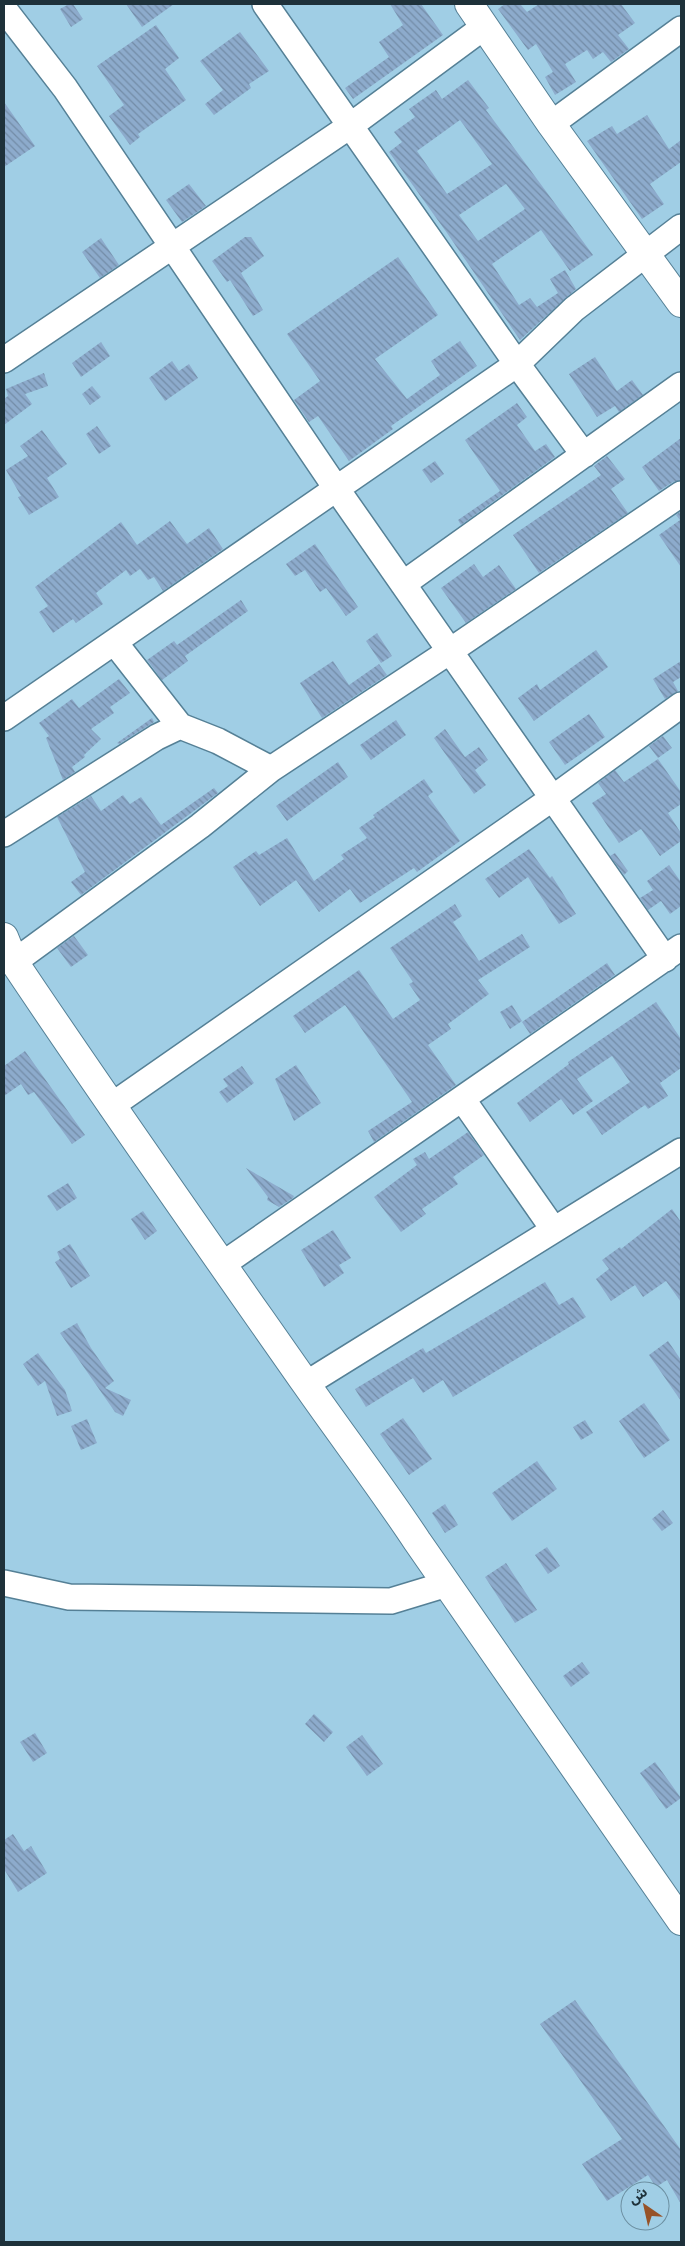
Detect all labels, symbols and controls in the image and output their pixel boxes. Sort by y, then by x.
north arrow [620,2181,670,2231]
text: ش [625,2183,650,2207]

